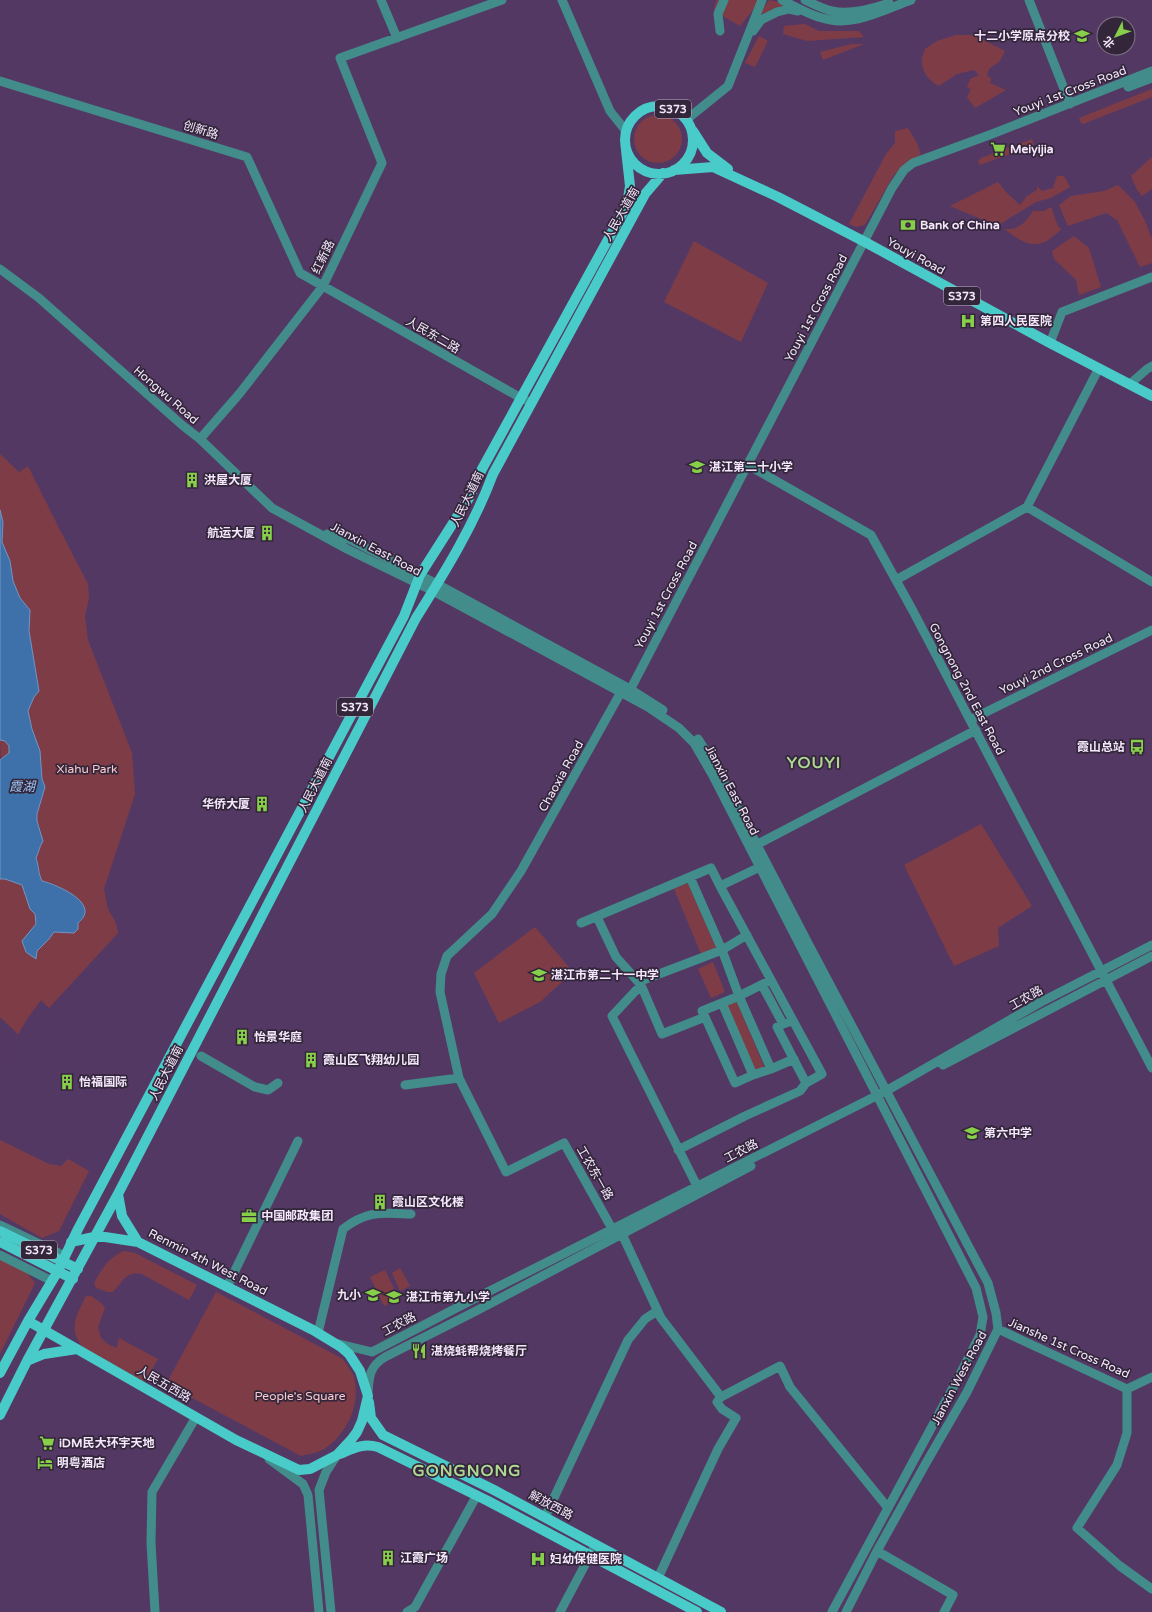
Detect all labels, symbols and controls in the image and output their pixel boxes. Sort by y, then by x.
north arrow [1096,16,1136,56]
school or university icon: 十二小学原点分校 [1073,27,1091,45]
place label: 十二小学原点分校 [974,29,1070,43]
text: 北 [1100,34,1117,51]
street label: Youyi 1st Cross Road [1012,63,1128,119]
road number: S373 [655,100,691,118]
street label: 创新路 [182,118,220,142]
supermarket icon: Meiyijia [989,140,1007,158]
place label: Meiyijia [1010,142,1054,157]
street label: 人民大道南 [600,185,642,243]
bank icon: Bank of China [899,216,917,234]
place label: Bank of China [920,218,1000,232]
street label: Youyi Road [885,234,947,278]
street label: 红新路 [309,238,337,276]
street label: Youyi 1st Cross Road [782,252,850,364]
road number: S373 [944,287,980,305]
hospital icon: 第四人民医院 [959,312,977,330]
street label: 人民东二路 [404,314,462,356]
place label: 第四人民医院 [980,314,1052,328]
street label: Hongwu Road [131,363,201,427]
school or university icon: 湛江第二十小学 [688,458,706,476]
place label: 湛江第二十小学 [709,460,793,474]
street label: 人民大道南 [448,469,486,529]
building icon: 洪屋大厦 [183,471,201,489]
place label: 洪屋大厦 [204,473,252,487]
street label: Jianxin East Road [328,519,424,579]
building icon: 航运大厦 [258,524,276,542]
place label: 航运大厦 [207,526,255,540]
street label: Youyi 1st Cross Road [632,539,700,651]
street label: Gongnong 2nd East Road [926,621,1008,757]
street label: Youyi 2nd Cross Road [997,630,1115,698]
road number: S373 [337,698,373,716]
street label: Chaoxia Road [536,738,586,814]
bus stop icon: 霞山总站 [1128,738,1146,756]
place label: 霞山总站 [1077,740,1125,754]
street label: Jianxin East Road [702,742,762,838]
district label: YOUYI [787,753,841,773]
street label: 人民大道南 [295,755,335,815]
park label: Xiahu Park [56,762,118,776]
water label: 霞湖 [9,779,37,795]
building icon: 华侨大厦 [253,795,271,813]
place label: 华侨大厦 [202,797,250,811]
school or university icon: 湛江市第二十一中学 [530,966,548,984]
place label: 湛江市第二十一中学 [551,968,659,982]
street label: 工农路 [1007,983,1045,1013]
building icon: 怡景华庭 [233,1028,251,1046]
place label: 怡景华庭 [254,1030,302,1044]
street label: 人民大道南 [146,1043,186,1103]
building icon: 霞山区飞翔幼儿园 [302,1051,320,1069]
place label: 霞山区飞翔幼儿园 [323,1053,419,1067]
building icon: 怡福国际 [58,1073,76,1091]
place label: 怡福国际 [79,1075,127,1089]
school or university icon: 第六中学 [963,1124,981,1142]
place label: 第六中学 [984,1126,1032,1140]
street label: 工农路 [722,1137,760,1165]
street label: 工农东一路 [574,1144,616,1202]
building icon: 霞山区文化楼 [371,1193,389,1211]
place label: 霞山区文化楼 [392,1195,464,1209]
office icon: 中国邮政集团 [240,1207,258,1225]
place label: 中国邮政集团 [261,1209,333,1223]
street label: Renmin 4th West Road [146,1226,270,1298]
road number: S373 [21,1241,57,1259]
school or university icon: 九小 [364,1286,382,1304]
place label: 九小 [337,1288,361,1302]
school or university icon: 湛江市第九小学 [385,1288,403,1306]
place label: 湛江市第九小学 [406,1290,490,1304]
street label: 工农路 [380,1309,418,1339]
street label: Jianshe 1st Cross Road [1006,1315,1132,1381]
street label: Jianxin West Road [928,1329,990,1427]
restaurant icon: 湛烧蚝帮烧烤餐厅 [410,1342,428,1360]
place label: 湛烧蚝帮烧烤餐厅 [431,1344,527,1358]
street label: 人民五西路 [135,1363,193,1405]
park label: People's Square [254,1389,346,1403]
supermarket icon: iDM民大环宇天地 [38,1434,56,1452]
place label: iDM民大环宇天地 [59,1436,154,1450]
hotel icon: 明粤酒店 [36,1454,54,1472]
place label: 明粤酒店 [57,1456,105,1470]
district label: GONGNONG [413,1461,521,1481]
street label: 解放西路 [527,1488,575,1522]
building icon: 江霞广场 [379,1549,397,1567]
hospital icon: 妇幼保健医院 [529,1550,547,1568]
place label: 江霞广场 [400,1551,448,1565]
place label: 妇幼保健医院 [550,1552,622,1566]

